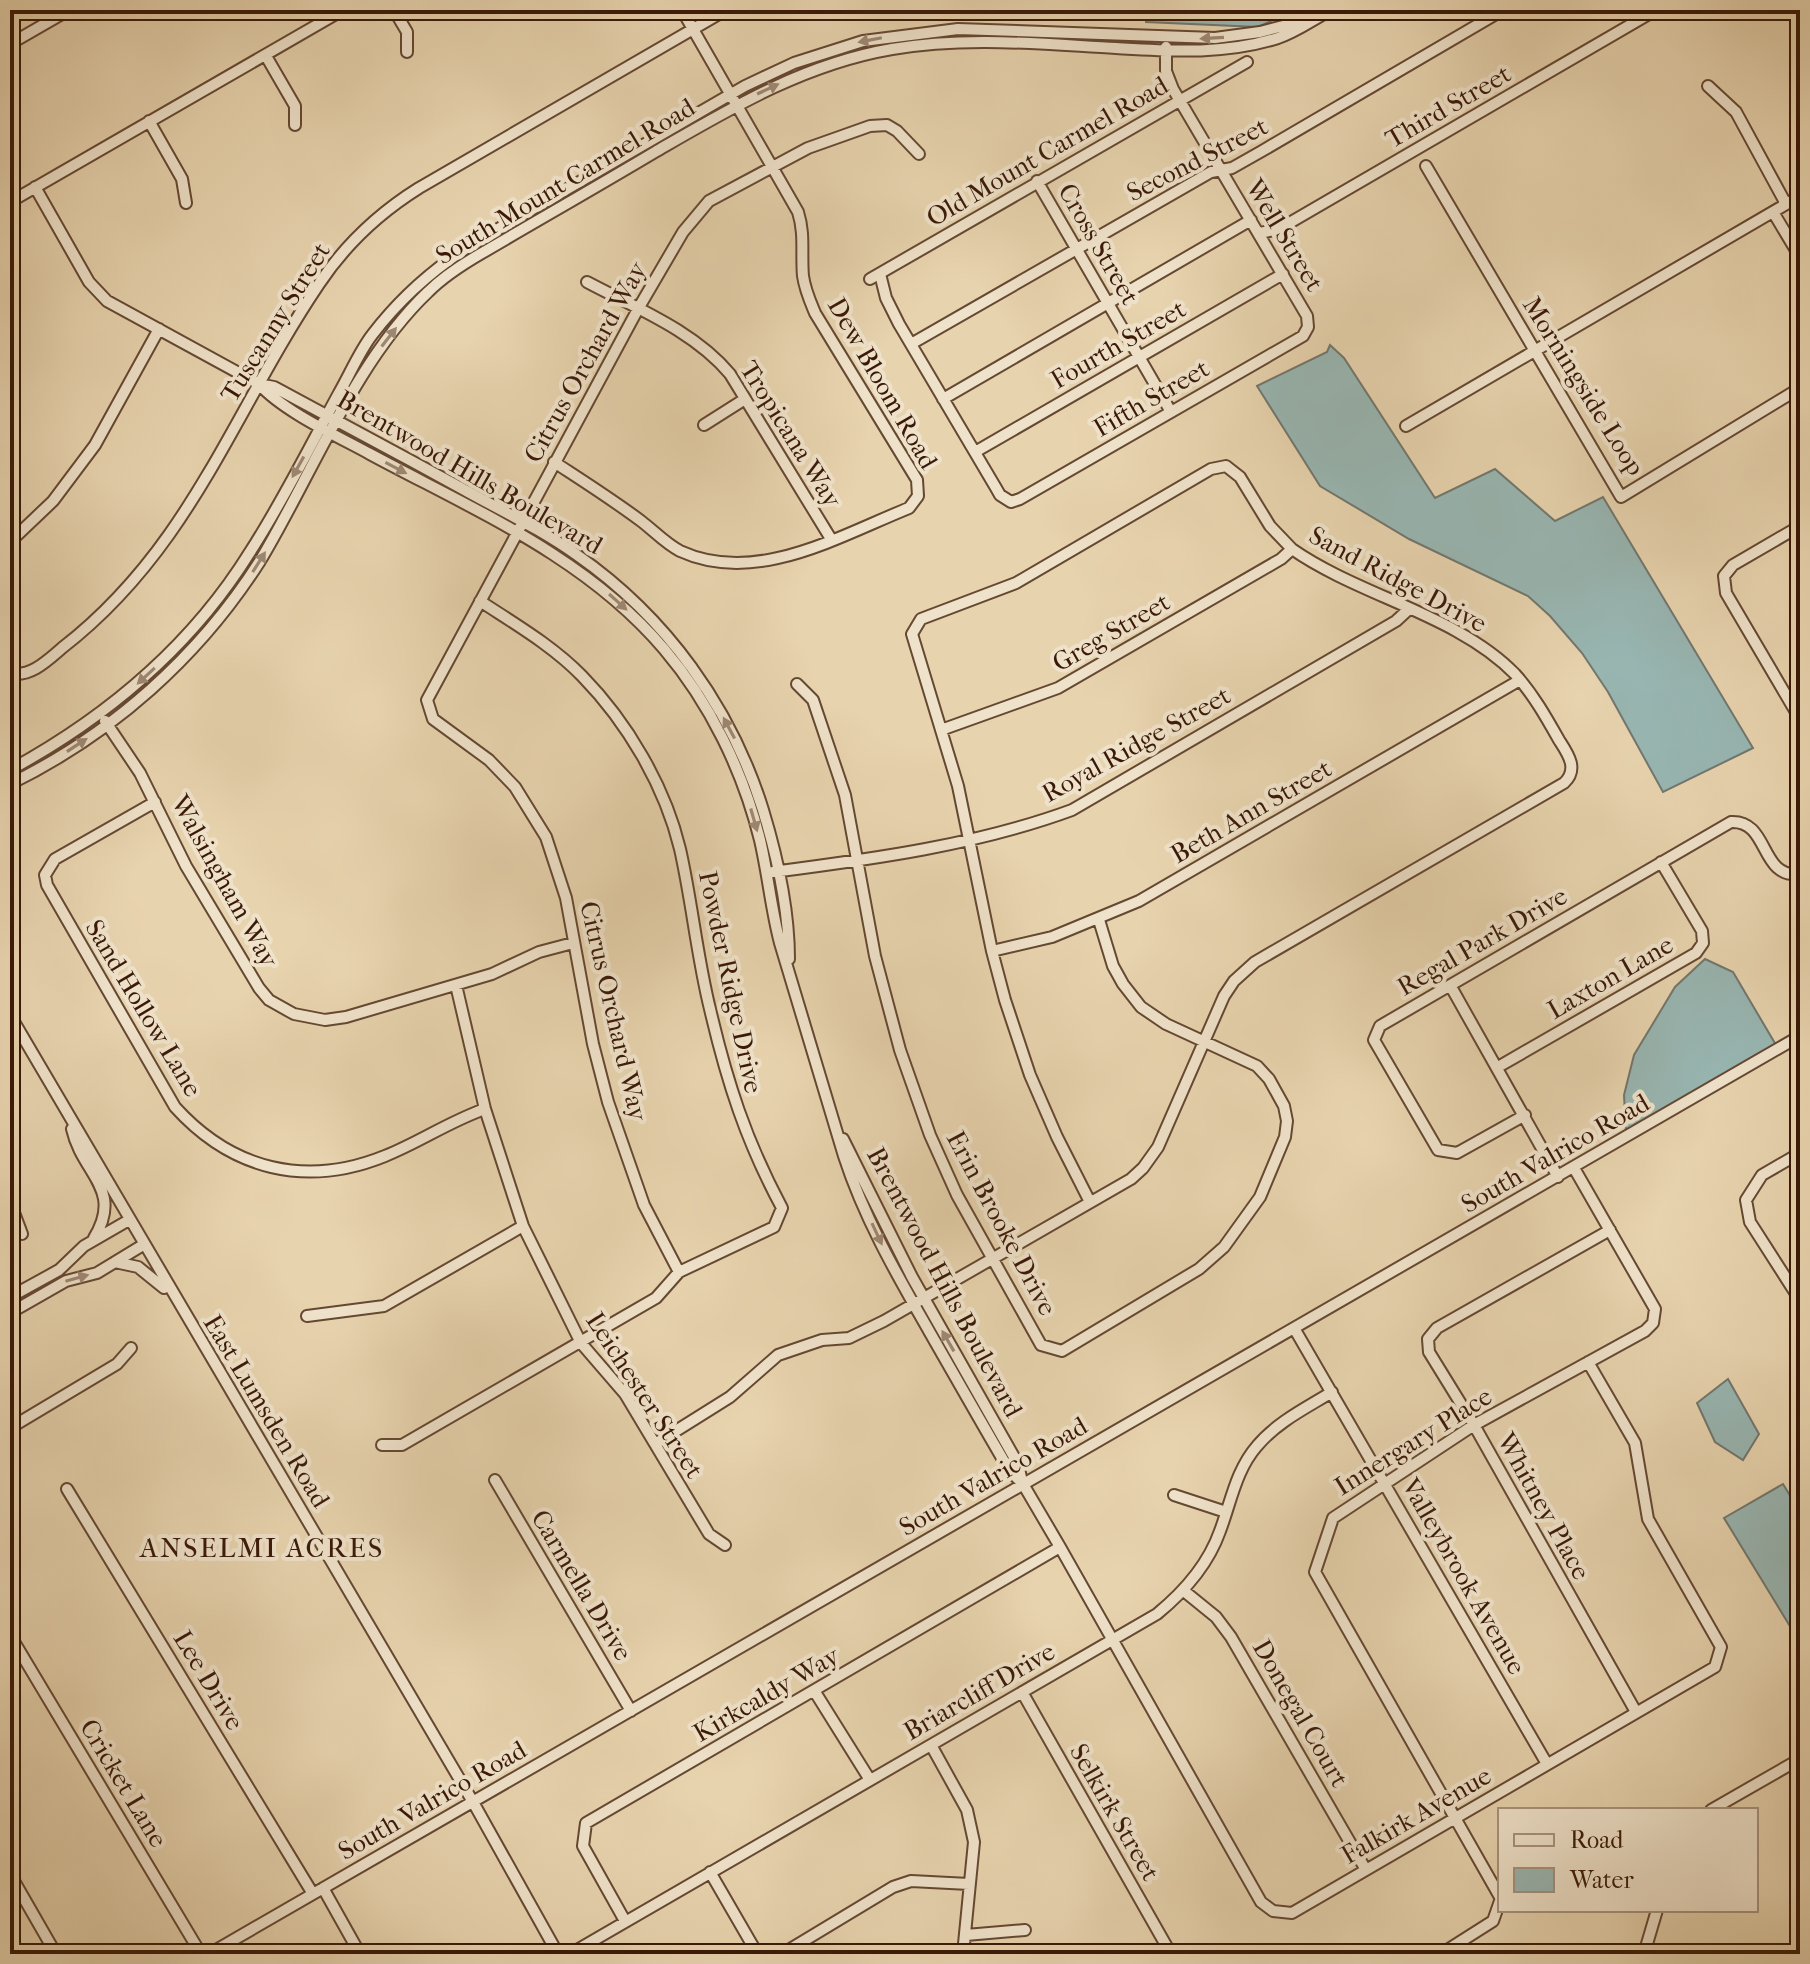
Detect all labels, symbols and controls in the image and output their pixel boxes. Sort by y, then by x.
one-way arrow [1199,31,1224,44]
one-way arrow [857,34,882,47]
street label: Third Street [1380,58,1517,155]
street label: Old Mount Carmel Road [921,69,1174,233]
one-way arrow [756,82,779,96]
street label: South Mount Carmel Road [430,91,701,271]
street label: Second Street [1122,110,1274,208]
street label: Well Street [1239,173,1330,297]
street label: Cross Street [1051,178,1146,311]
street label: Tuscanny Street [214,236,337,408]
street label: Citrus Orchard Way [517,256,654,468]
street label: Morningside Loop [1516,291,1651,482]
street label: Dew Bloom Road [821,292,945,475]
street label: Fourth Street [1045,293,1192,396]
one-way arrow [380,327,396,347]
street label: Fifth Street [1088,353,1215,444]
street label: Tropicana Way [733,355,848,514]
street label: Brentwood Hills Boulevard [331,384,609,562]
one-way arrow [292,456,306,478]
one-way arrow [385,461,408,474]
street label: Sand Ridge Drive [1304,520,1492,639]
one-way arrow [252,551,266,573]
street label: Greg Street [1047,586,1176,678]
one-way arrow [608,593,627,611]
one-way arrow [137,667,156,685]
street label: Royal Ridge Street [1037,679,1237,809]
one-way arrow [723,717,737,739]
one-way arrow [67,738,88,753]
street label: Beth Ann Street [1165,753,1338,870]
street label: Walsingham Way [164,789,285,974]
one-way arrow [748,808,761,832]
street label: Powder Ridge Drive [692,868,769,1096]
street label: Regal Park Drive [1392,880,1573,1003]
street label: Citrus Orchard Way [573,898,654,1125]
street label: Sand Hollow Lane [79,914,209,1102]
street label: Laxton Lane [1542,929,1679,1026]
street label: South Valrico Road [1456,1087,1655,1220]
street label: Erin Brooke Drive [940,1126,1063,1321]
street label: Brentwood Hills Boulevard [860,1142,1029,1423]
one-way arrow [870,1222,884,1246]
one-way arrow [64,1272,89,1284]
street label: Leichester Street [579,1306,710,1485]
street label: East Lumsden Road [197,1309,337,1514]
one-way arrow [941,1330,955,1352]
street label: Innergary Place [1329,1381,1498,1502]
street label: South Valrico Road [894,1410,1093,1543]
street label: Whitney Place [1490,1427,1597,1585]
street label: Valleybrook Avenue [1394,1472,1532,1680]
street label: Carmella Drive [524,1504,639,1666]
district label: ANSELMI ACRES [139,1531,384,1564]
street label: Lee Drive [167,1625,250,1736]
street label: Donegal Court [1246,1634,1356,1793]
street label: Briarcliff Drive [898,1636,1060,1747]
street label: Kirkcaldy Way [688,1640,846,1749]
street label: Cricket Lane [73,1714,174,1853]
street label: South Valrico Road [333,1734,532,1867]
street label: Selkirk Street [1063,1738,1167,1887]
street label: Falkirk Avenue [1336,1760,1497,1871]
legend [1498,1808,1758,1912]
text: Road [1570,1826,1624,1854]
text: Water [1569,1866,1634,1894]

